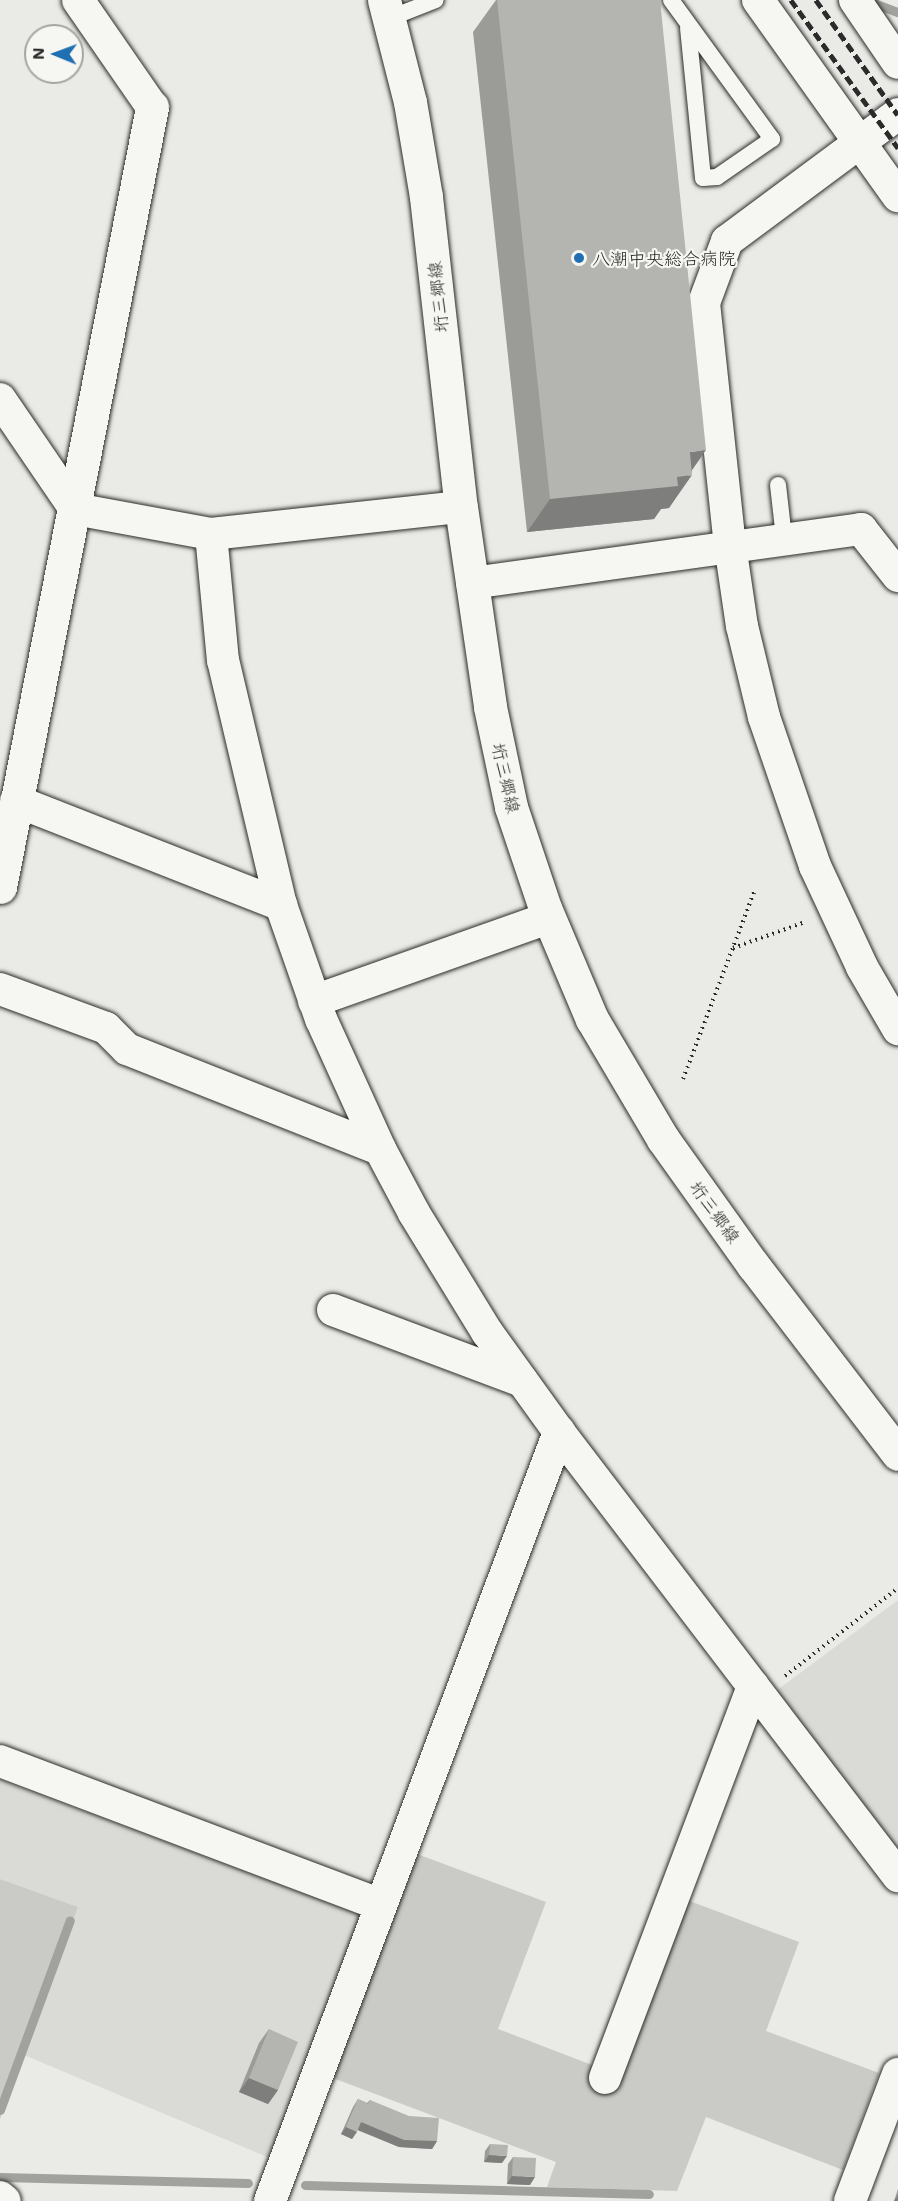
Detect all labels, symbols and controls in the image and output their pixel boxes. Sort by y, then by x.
north arrow [24,24,84,84]
text: N [27,47,48,60]
place label: 八潮中央総合病院 [592,247,736,269]
marker: 八潮中央総合病院 [570,249,588,267]
street label: 垳三郷線 [423,260,453,334]
street label: 垳三郷線 [487,740,525,816]
street label: 垳三郷線 [685,1177,745,1247]

